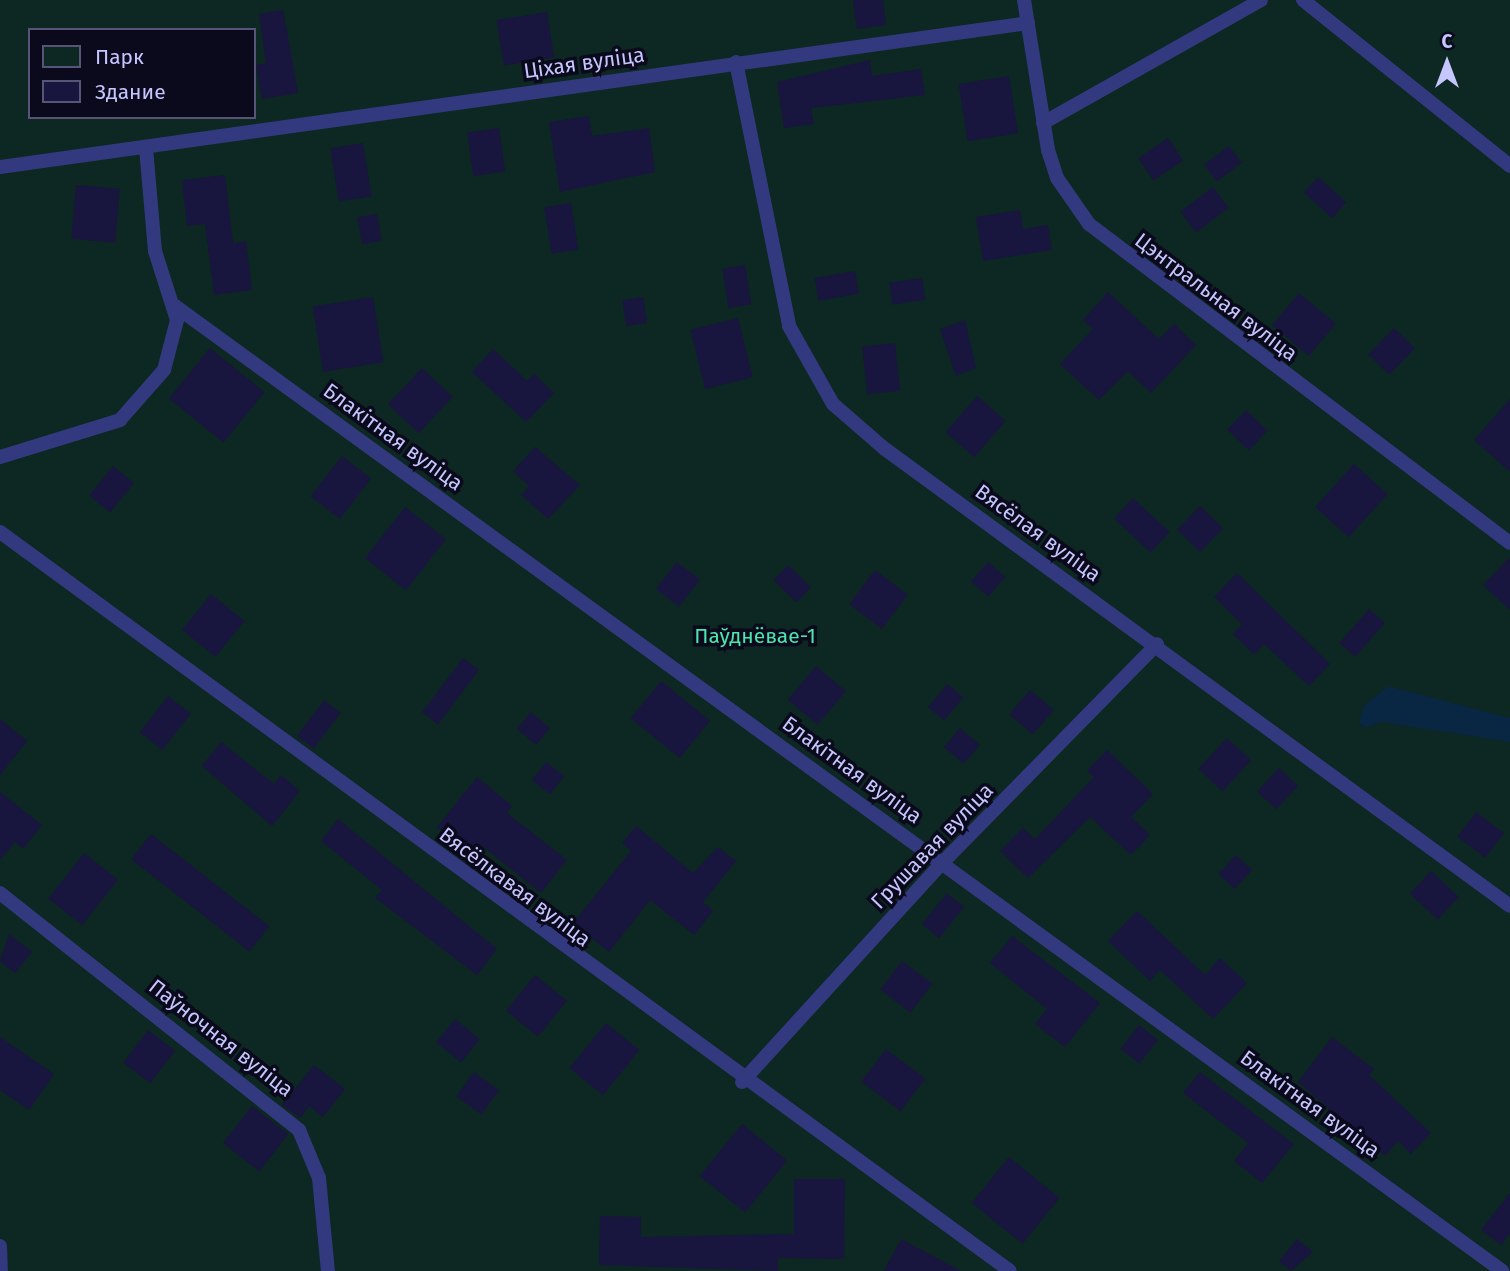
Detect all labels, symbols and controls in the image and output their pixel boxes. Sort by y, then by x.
legend [28,28,256,119]
north arrow [1412,28,1482,98]
text: С [1442,30,1452,53]
street label: Ціхая вуліца [522,42,646,84]
text: Парк [95,44,144,70]
text: Здание [95,79,166,105]
street label: Цэнтральная вуліца [1130,228,1302,366]
street label: Блакітная вуліца [318,378,468,496]
street label: Вясёлая вуліца [970,479,1106,587]
park label: Паўднёвае-1 [694,623,816,649]
street label: Блакітная вуліца [777,711,927,829]
street label: Грушавая вуліца [866,778,998,914]
street label: Вясёлкавая вуліца [434,822,596,952]
street label: Паўночная вуліца [144,974,298,1102]
street label: Блакітная вуліца [1235,1045,1385,1163]

